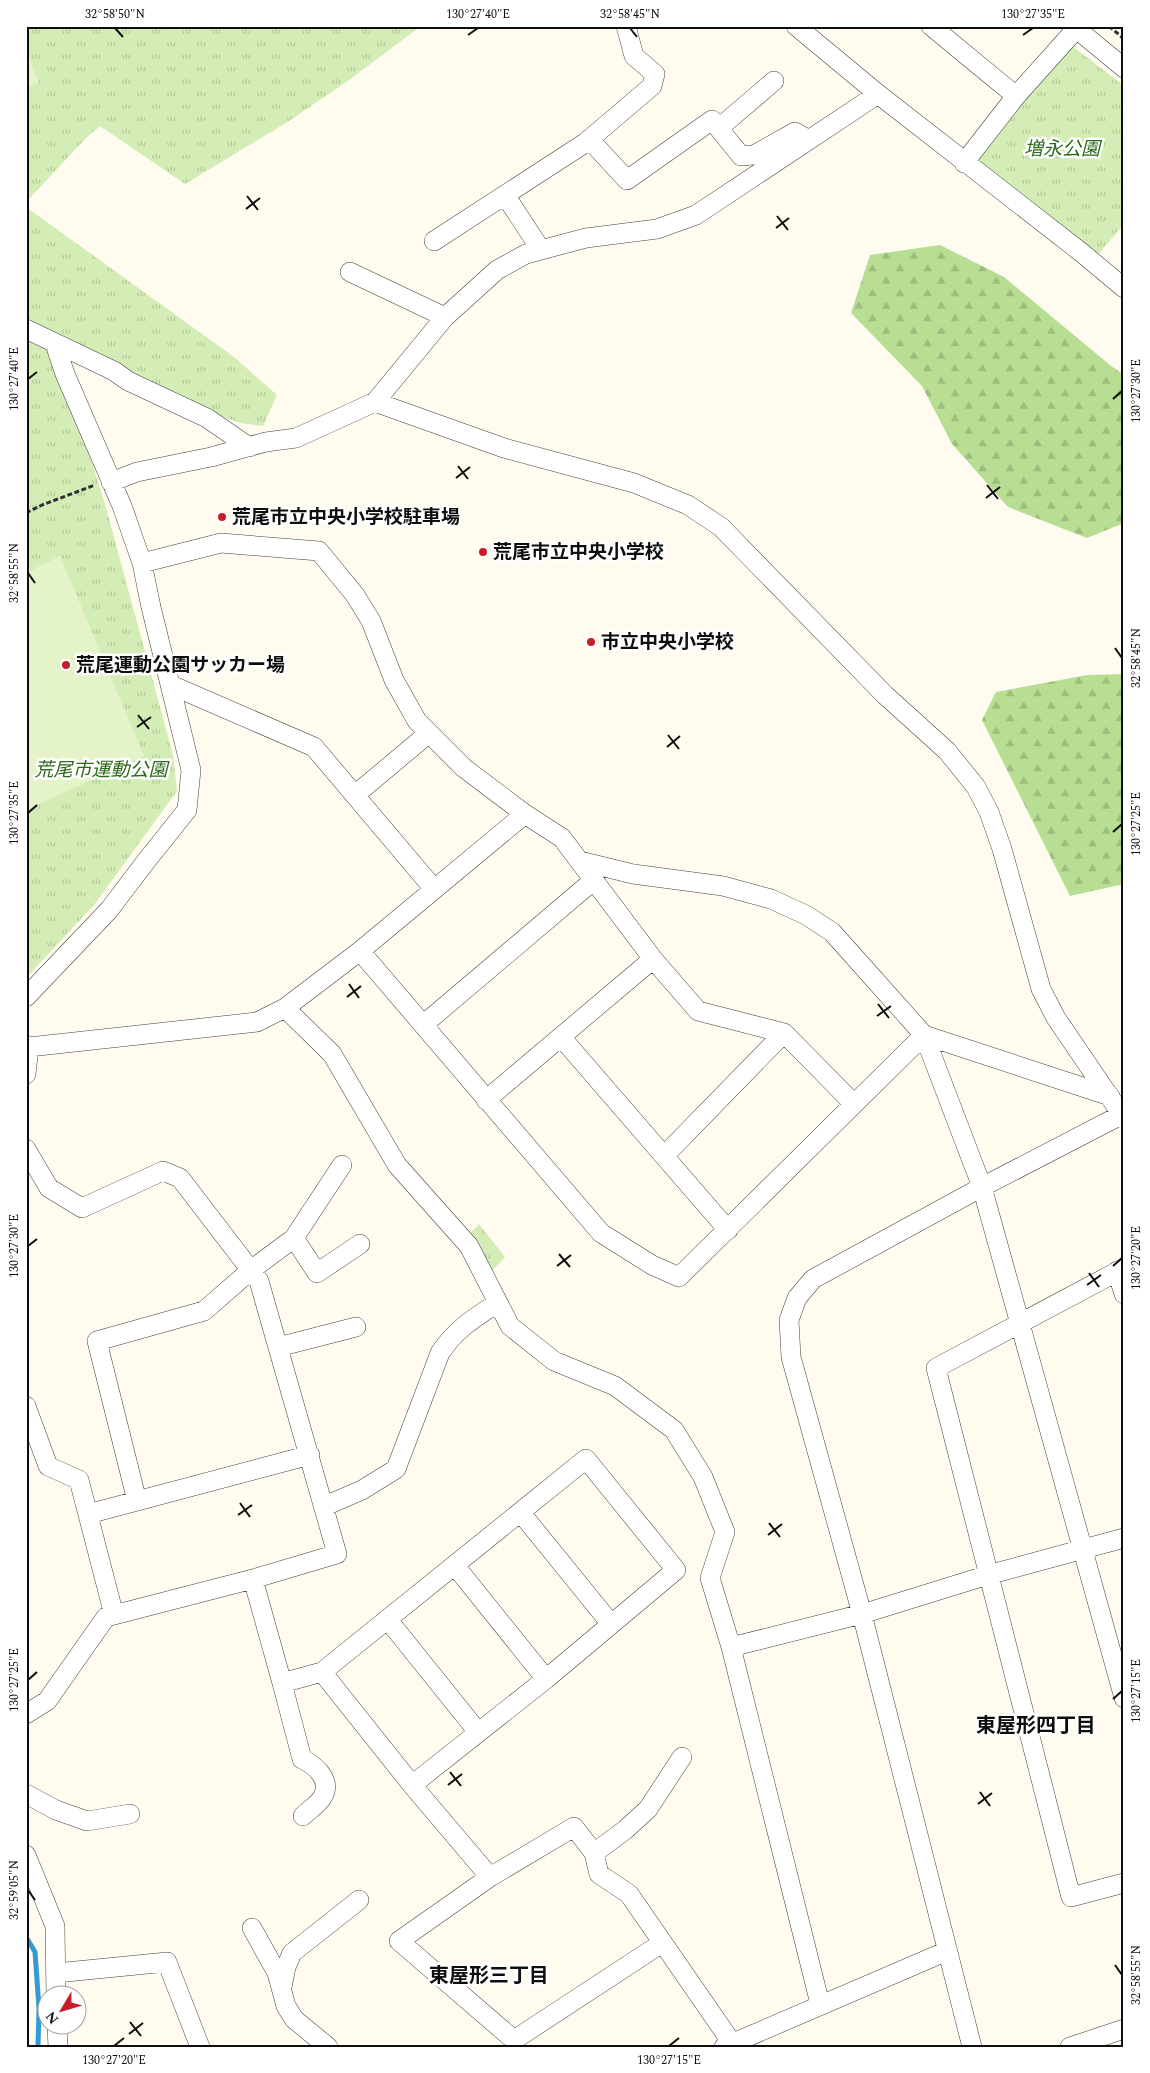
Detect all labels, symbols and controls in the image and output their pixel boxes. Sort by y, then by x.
text: 32°58'50"N [85,5,145,24]
text: 130°27'40"E [446,5,510,24]
text: 32°58'45"N [600,5,660,24]
text: 130°27'35"E [1001,5,1065,24]
park label: 増永公園 [1024,135,1103,164]
text: 130°27'40"E [5,347,24,411]
text: 130°27'30"E [1127,359,1146,423]
place label: 荒尾市立中央小学校駐車場 [232,503,460,532]
marker: 荒尾市立中央小学校駐車場 [216,511,228,523]
place label: 荒尾市立中央小学校 [493,538,664,567]
text: 32°58'55"N [5,543,24,603]
marker: 荒尾市立中央小学校 [477,546,489,558]
place label: 市立中央小学校 [601,628,734,657]
text: 32°58'45"N [1127,628,1146,688]
marker: 市立中央小学校 [585,636,597,648]
place label: 荒尾運動公園サッカー場 [76,651,285,680]
marker: 荒尾運動公園サッカー場 [60,659,72,671]
park label: 荒尾市運動公園 [34,756,170,785]
text: 130°27'35"E [5,781,24,845]
text: 130°27'25"E [1127,792,1146,856]
text: 130°27'30"E [5,1214,24,1278]
text: 130°27'20"E [1127,1226,1146,1290]
text: 130°27'25"E [5,1648,24,1712]
text: 130°27'15"E [1127,1659,1146,1723]
district label: 東屋形四丁目 [976,1711,1096,1741]
text: 32°59'05"N [5,1860,24,1920]
text: 32°58'55"N [1127,1945,1146,2005]
district label: 東屋形三丁目 [429,1961,549,1991]
north arrow [38,1986,88,2036]
text: N [40,2007,64,2029]
text: 130°27'20"E [82,2051,146,2070]
text: 130°27'15"E [637,2051,701,2070]

